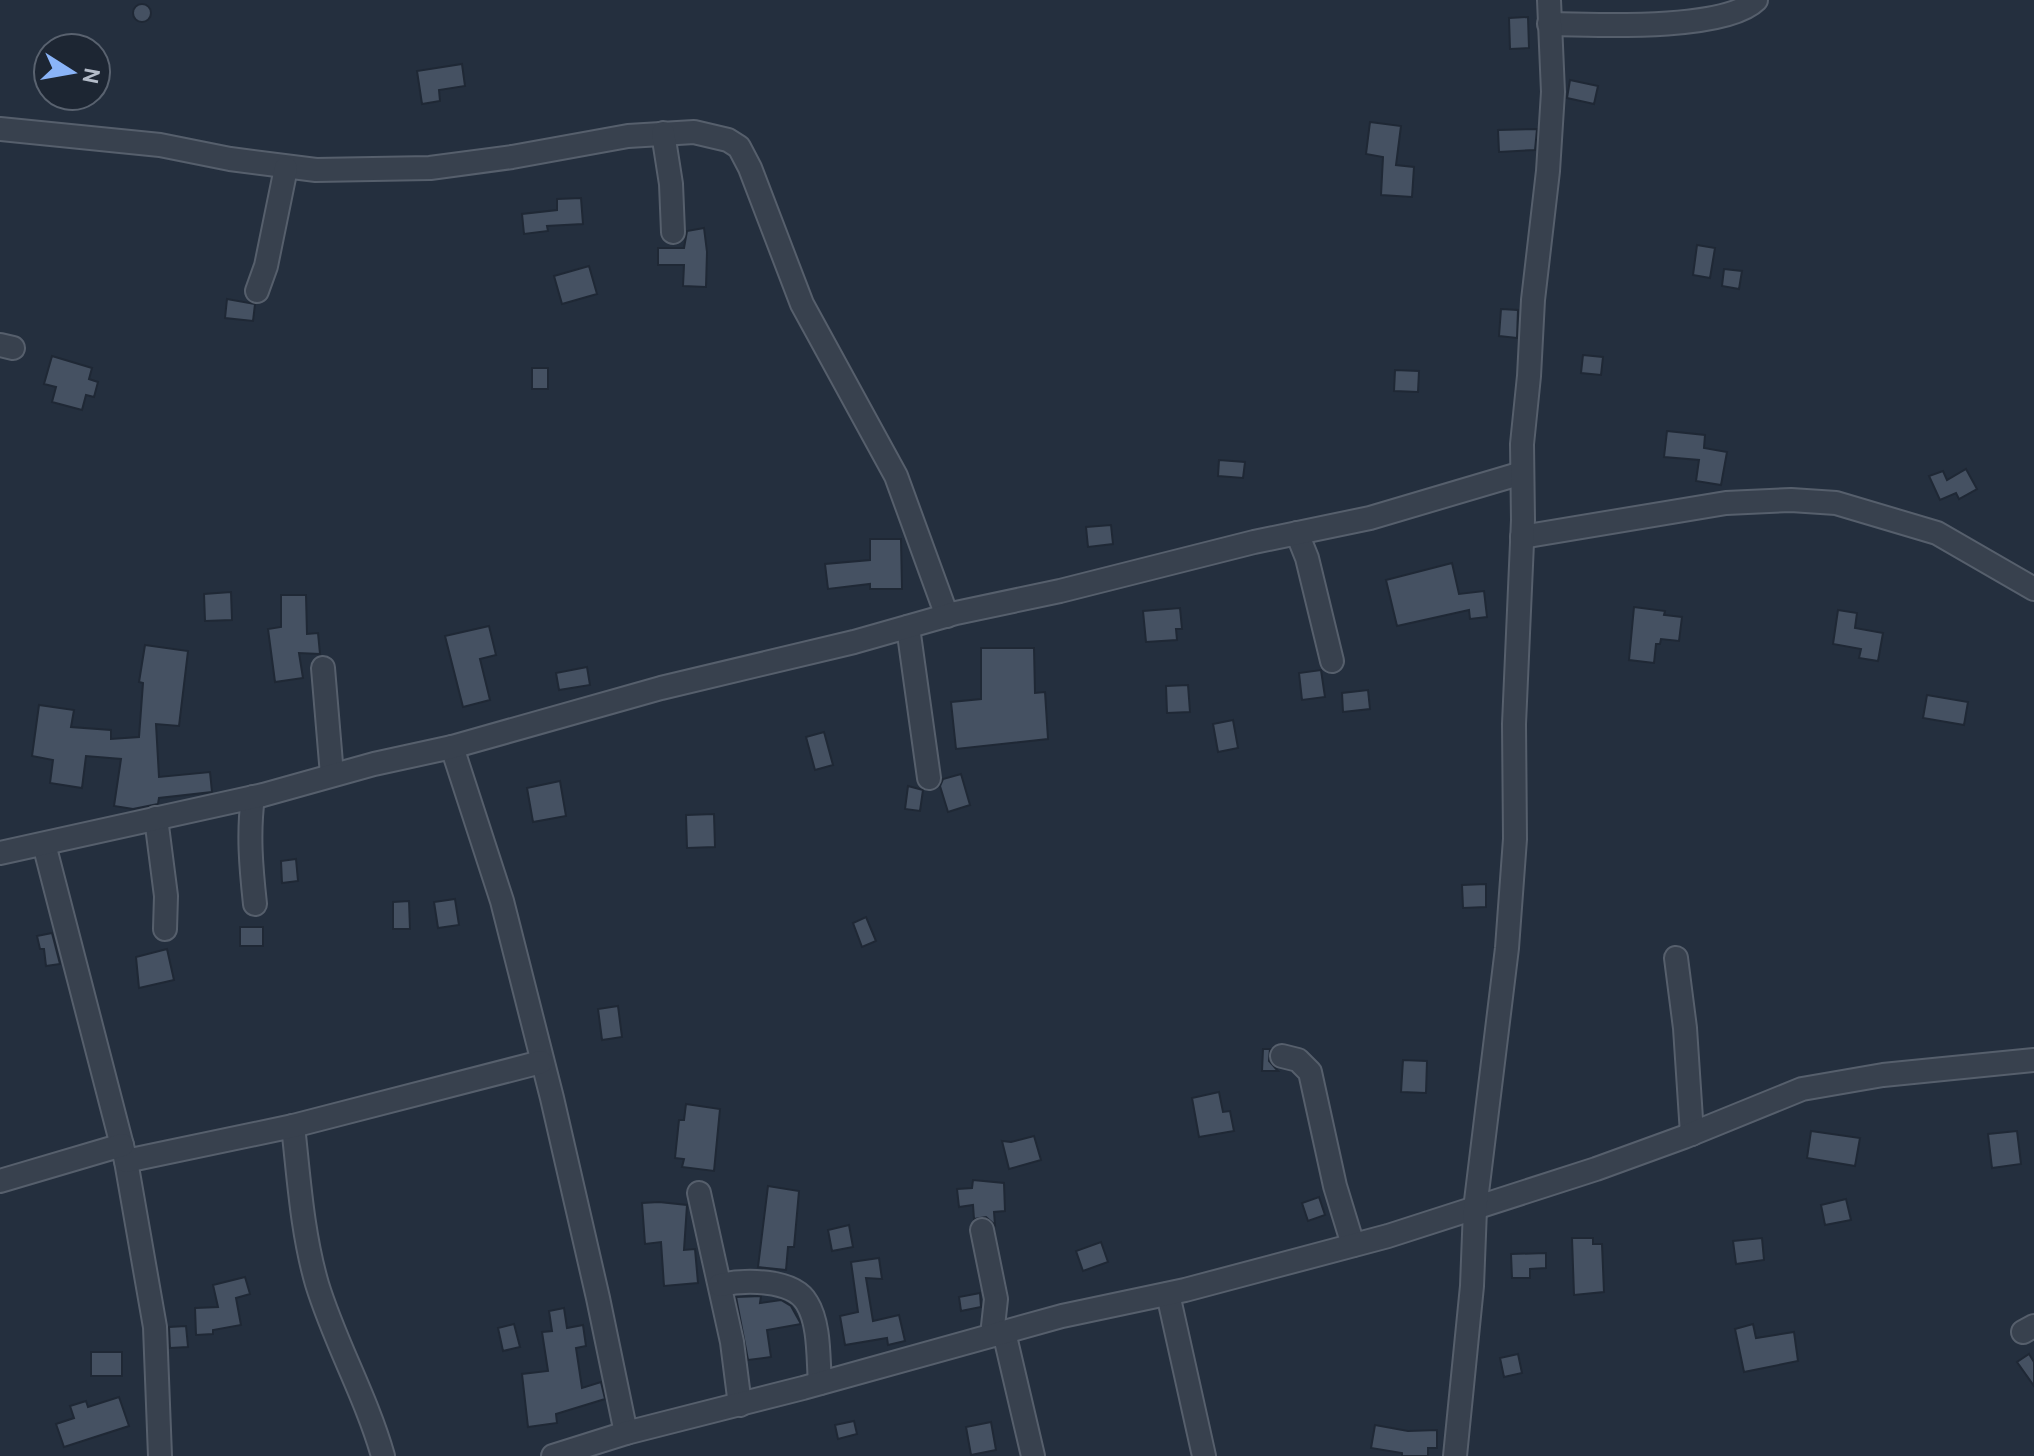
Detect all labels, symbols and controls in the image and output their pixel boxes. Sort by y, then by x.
north arrow [32,32,112,112]
text: N [76,66,106,86]

